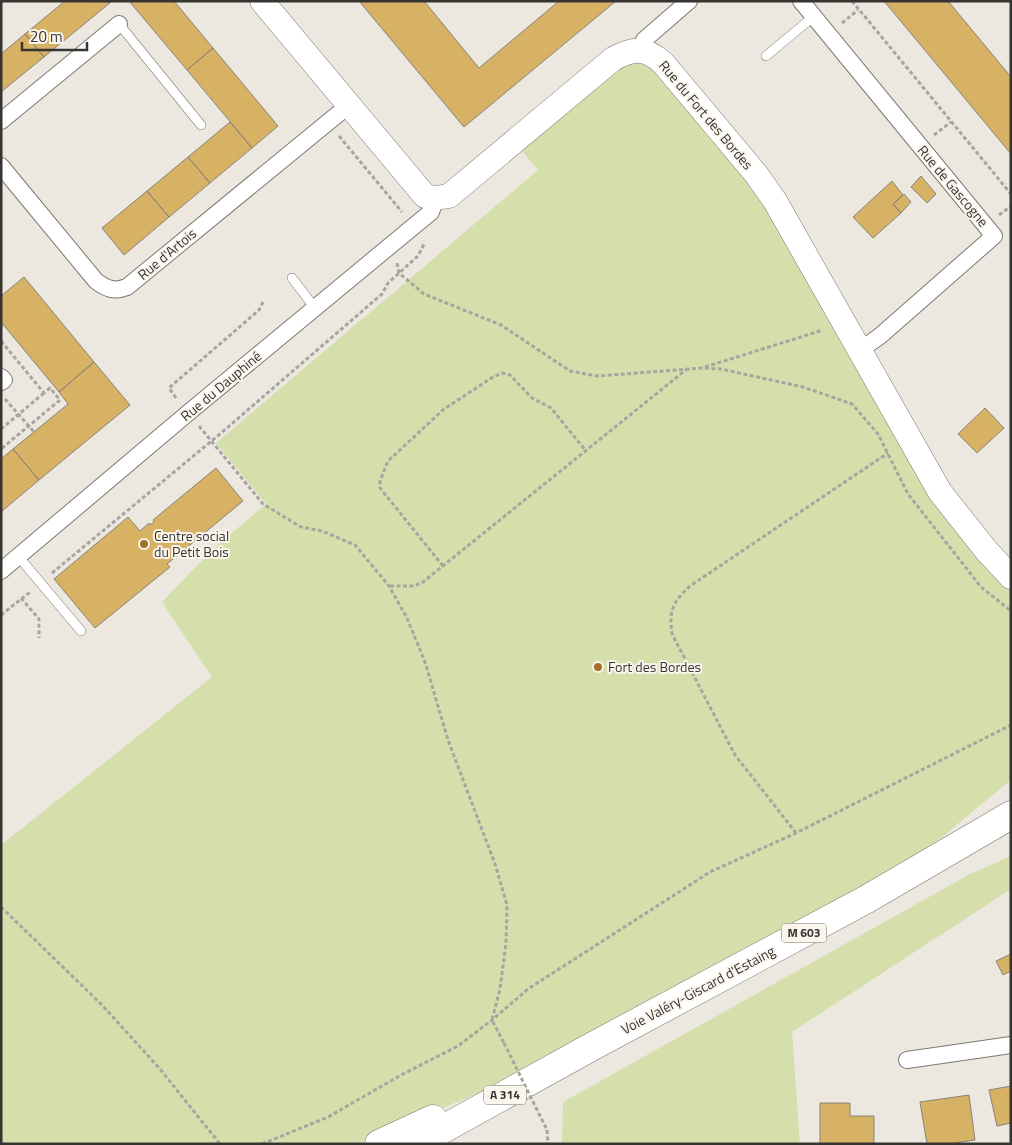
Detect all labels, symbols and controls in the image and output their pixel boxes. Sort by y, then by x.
scale bar [22,20,88,52]
text: 20 m [30,25,63,48]
street label: Rue du Fort des Bordes [654,55,759,174]
street label: Rue de Gascogne [913,140,994,231]
street label: Rue d'Artois [133,223,201,284]
street label: Rue du Dauphiné [176,345,266,426]
place label: Centre social du Petit Bois [154,525,229,562]
marker: Centre social du Petit Bois [138,538,150,550]
place label: Fort des Bordes [608,656,701,677]
marker: Fort des Bordes [592,661,604,673]
road number: M 603 [782,924,826,942]
street label: Voie Valéry-Giscard d'Estaing [617,940,778,1039]
road number: A 314 [484,1086,526,1104]

